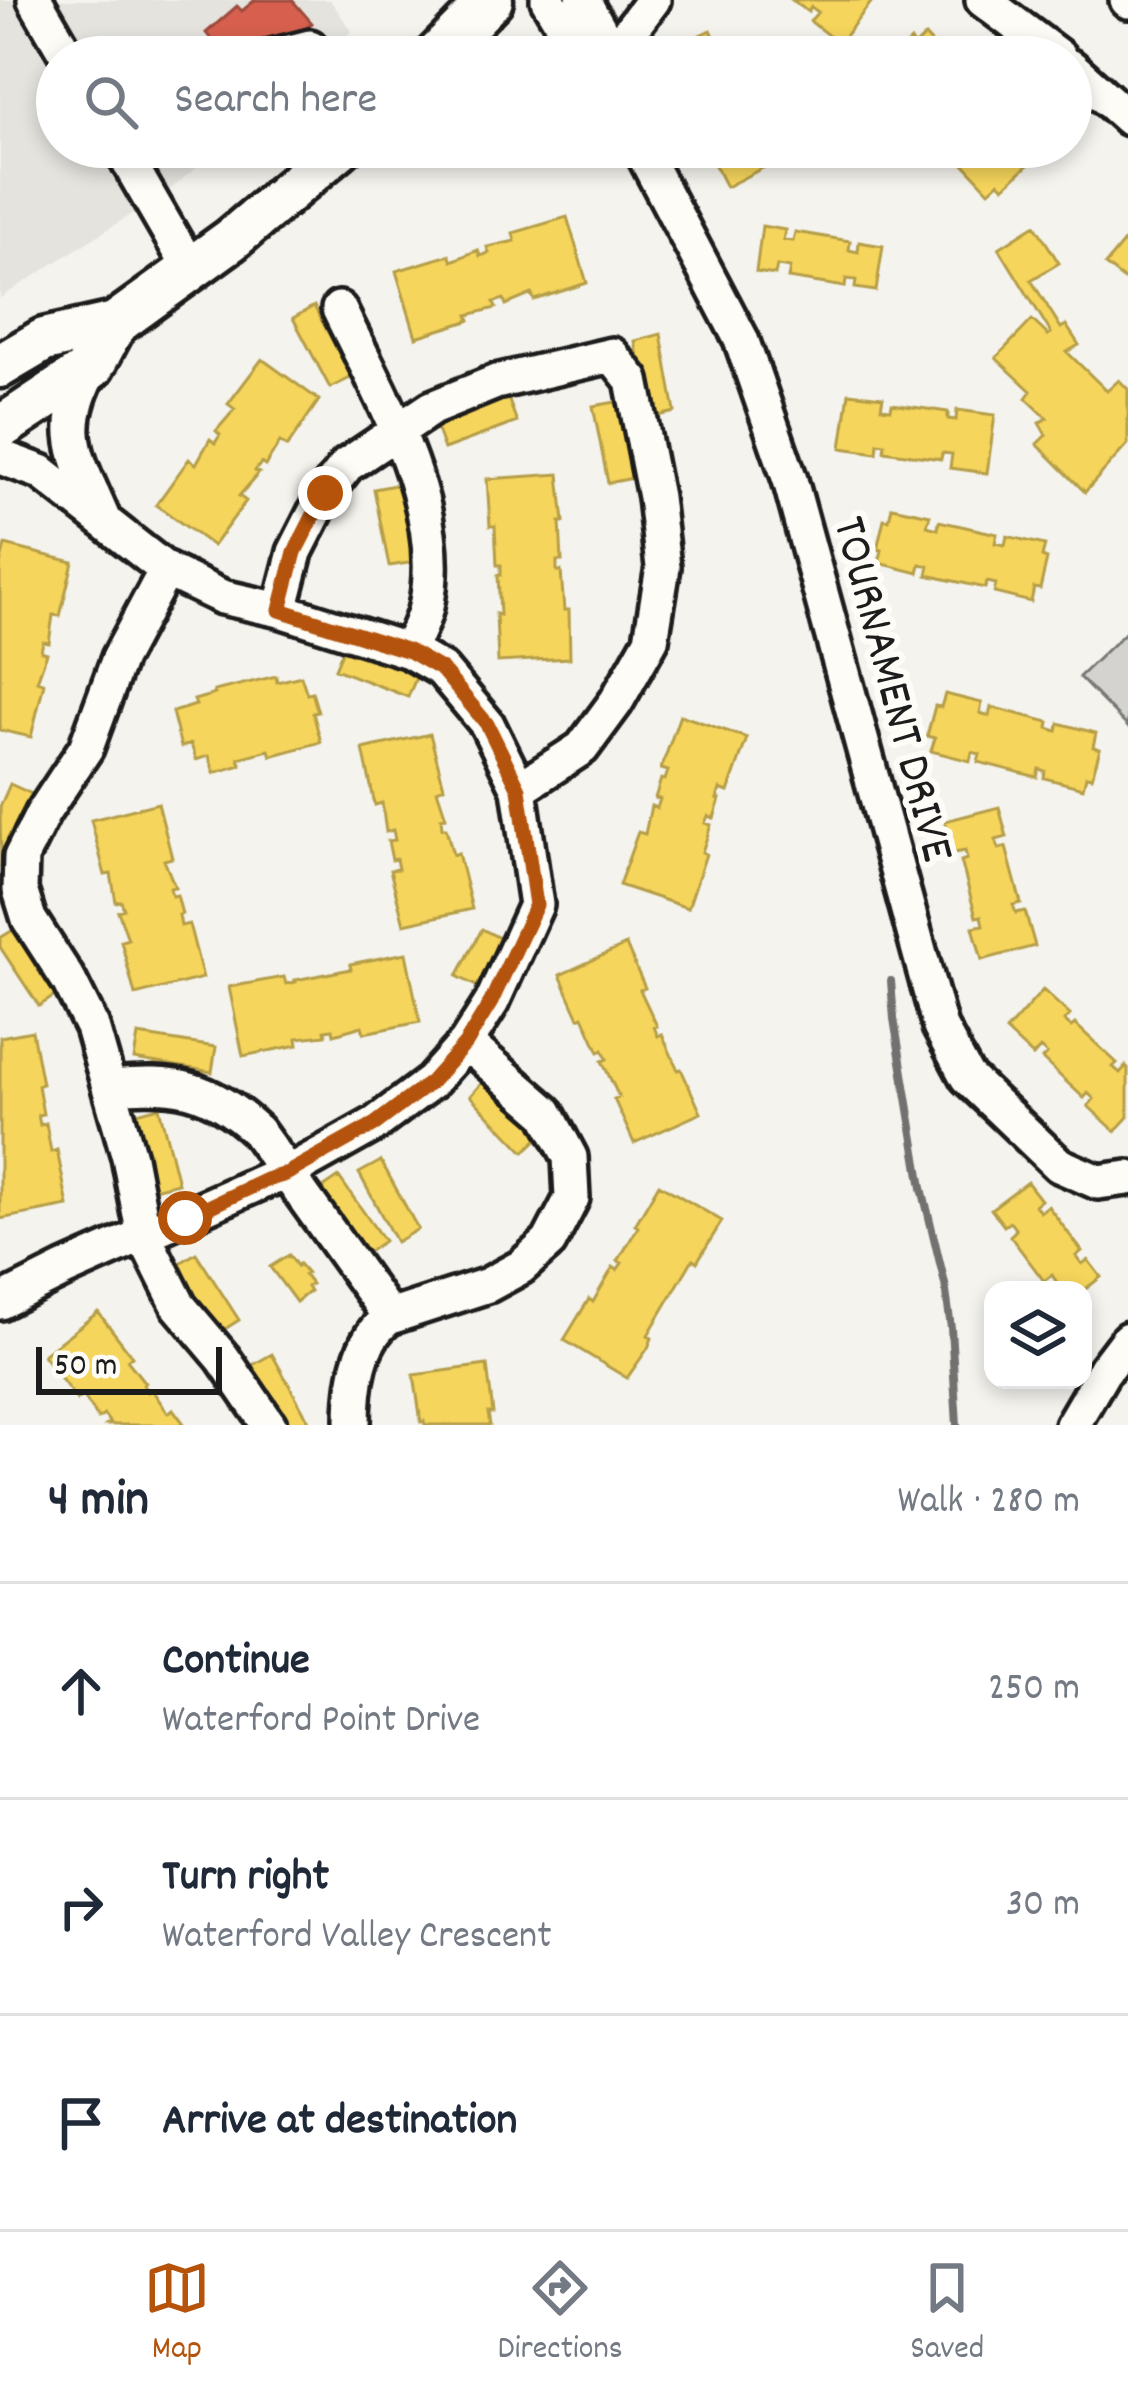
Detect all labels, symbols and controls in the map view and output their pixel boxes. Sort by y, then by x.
search box [36,36,1092,168]
icon: search [78,69,144,135]
text: Search here [174,70,377,134]
route end [298,466,352,520]
street label: TOURNAMENT DRIVE [811,510,969,870]
route start [158,1191,212,1245]
map controls [984,1281,1092,1389]
button: layers [984,1281,1092,1389]
scale bar [36,1341,222,1394]
text: 50 m [54,1344,118,1391]
text: 4 min [48,1467,149,1539]
text: Walk · 280 m [898,1476,1080,1531]
text: Continue [162,1631,310,1695]
icon: ahead [48,1658,114,1724]
text: 250 m [988,1663,1080,1718]
text: Waterford Point Drive [162,1695,480,1750]
text: Turn right [162,1847,329,1911]
icon: right [48,1874,114,1940]
text: 30 m [1006,1879,1080,1934]
text: Waterford Valley Crescent [162,1911,552,1966]
icon: arrive [48,2090,114,2156]
text: Arrive at destination [162,2091,517,2155]
tab: Map [144,2255,210,2374]
tab: Directions [498,2255,623,2374]
tab: Saved [910,2255,984,2374]

